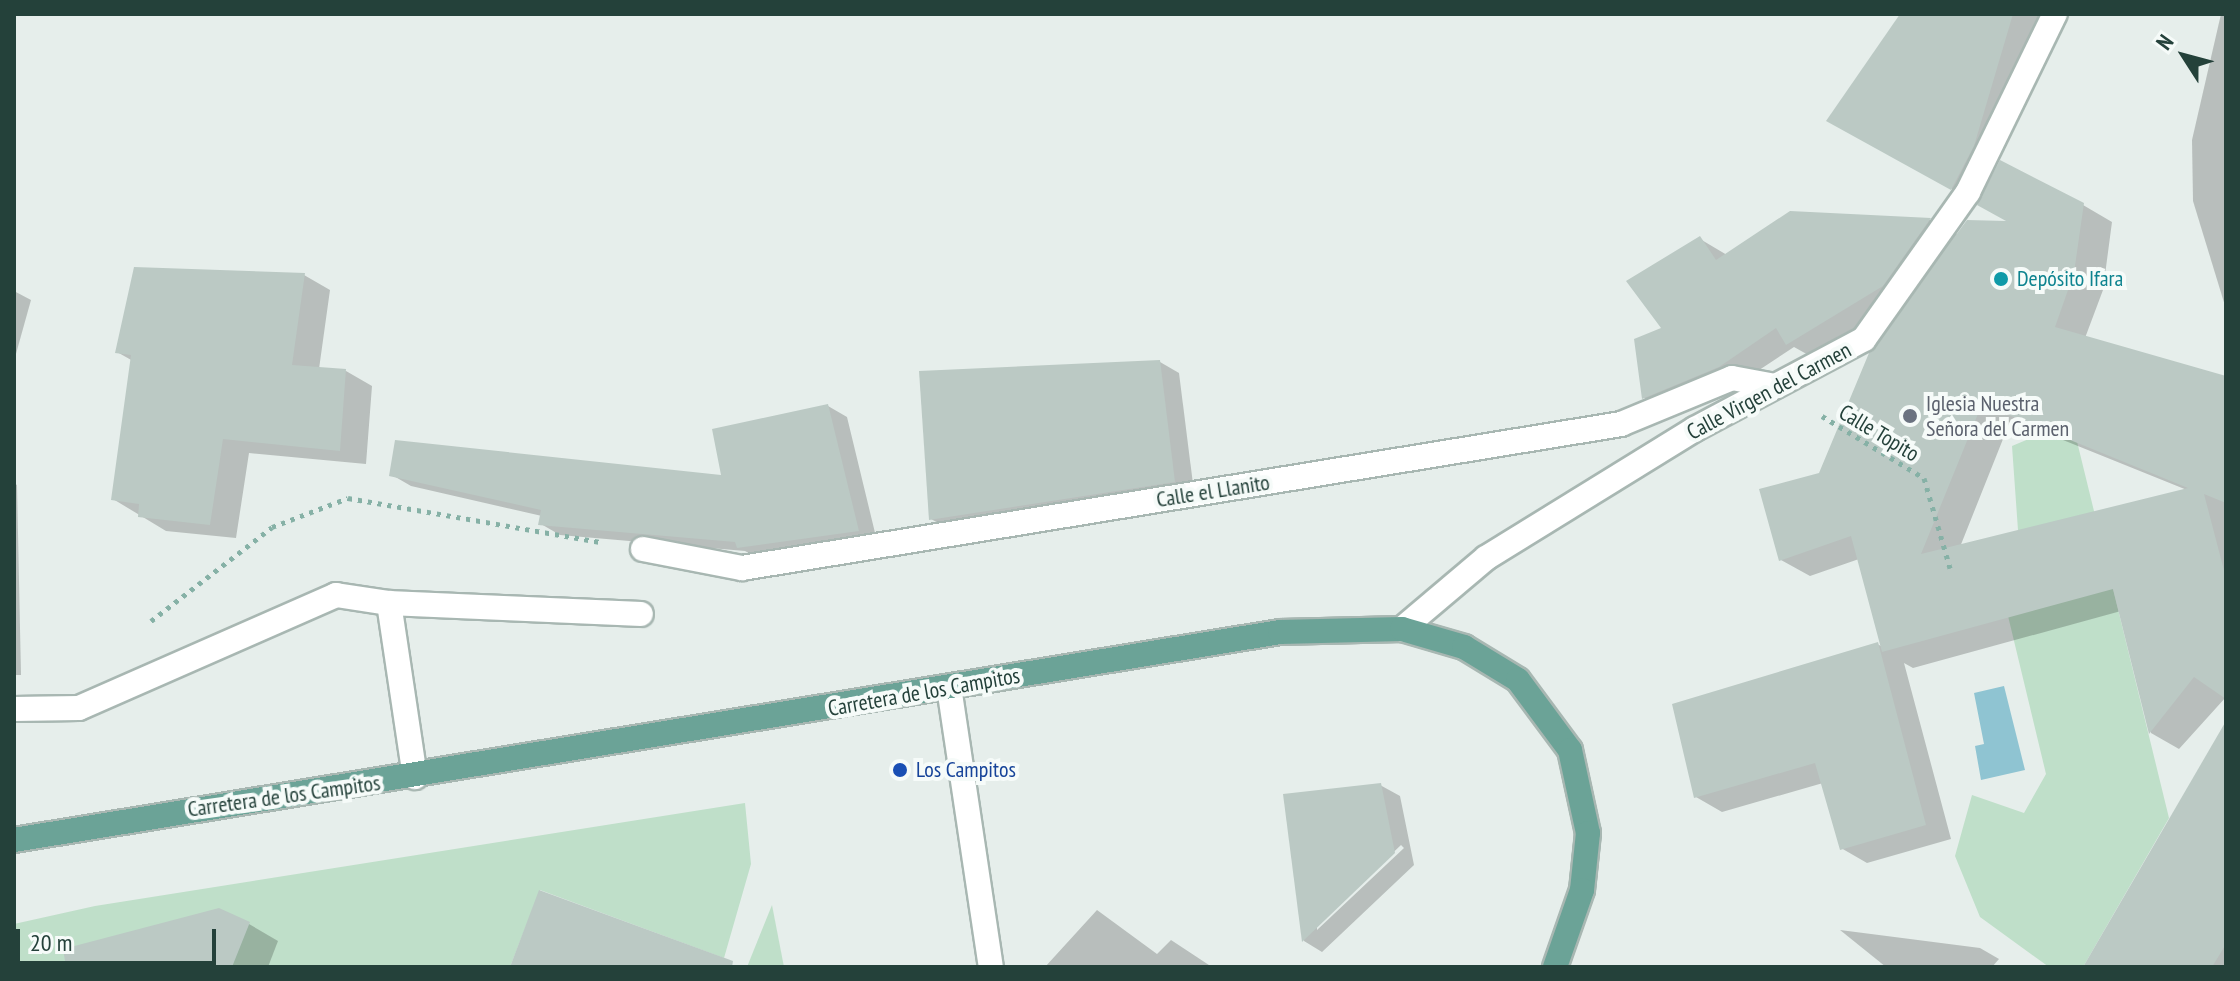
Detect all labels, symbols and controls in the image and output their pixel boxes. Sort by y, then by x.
north arrow [2144,16,2224,96]
text: N [2150,29,2179,55]
place label: Depósito Ifara [2017,266,2123,292]
marker: Depósito Ifara [1992,270,2010,288]
street label: Calle Virgen del Carmen [1682,336,1856,446]
place label: Iglesia Nuestra Señora del Carmen [1926,390,2069,442]
street label: Calle Topito [1834,399,1924,467]
marker: Iglesia Nuestra Señora del Carmen [1901,407,1919,425]
street label: Calle el Llanito [1154,469,1272,513]
street label: Carretera de los Campitos [826,662,1022,722]
place label: Los Campitos [916,757,1016,783]
marker: Los Campitos [891,761,909,779]
street label: Carretera de los Campitos [186,769,382,823]
scale bar [20,913,220,963]
text: 20 m [30,927,72,958]

